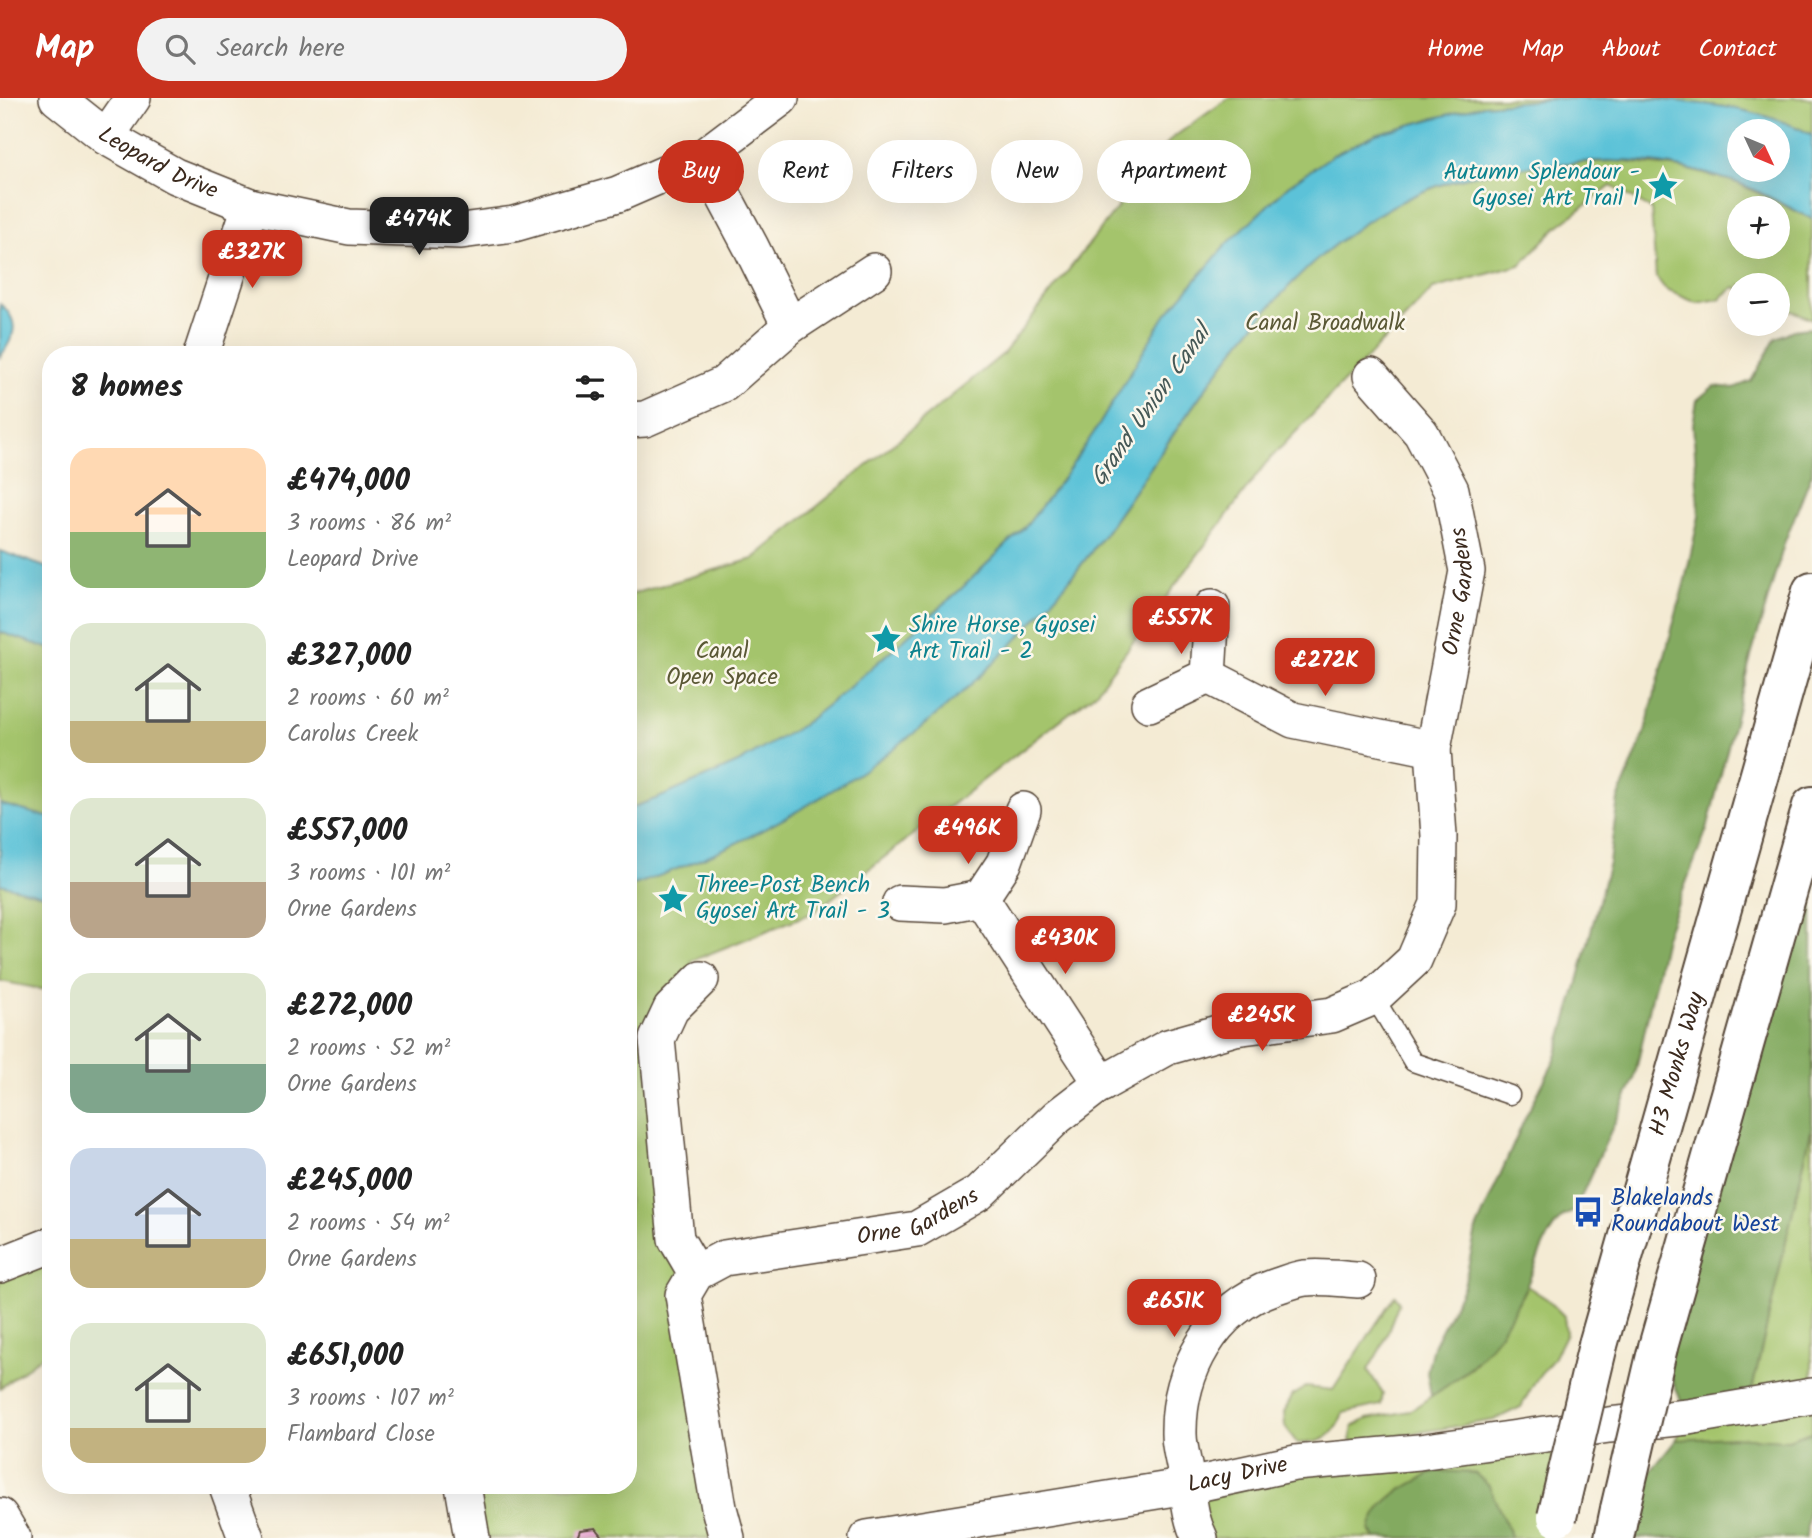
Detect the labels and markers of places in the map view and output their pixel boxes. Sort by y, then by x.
place label: Autumn Splendour - Gyosei Art Trail 1 [1443,155,1640,217]
place icon: Autumn Splendour - Gyosei Art Trail 1 [1646,169,1680,203]
pin: £474K [370,198,468,257]
pin: £327K [203,230,301,290]
pin: £557K [1132,596,1230,656]
place label: Shire Horse, Gyosei Art Trail - 2 [909,608,1097,670]
place icon: Shire Horse, Gyosei Art Trail - 2 [869,622,903,656]
pin: £272K [1276,638,1374,698]
pin: £496K [919,806,1017,866]
place label: Three-Post Bench Gyosei Art Trail - 3 [696,868,890,930]
place icon: Three-Post Bench Gyosei Art Trail - 3 [656,882,690,916]
pin: £430K [1016,916,1114,976]
pin: £245K [1213,993,1311,1053]
place label: Blakelands Roundabout West [1611,1181,1780,1243]
bus stop icon: Blakelands Roundabout West [1571,1195,1605,1229]
pin: £651K [1125,1280,1223,1339]

